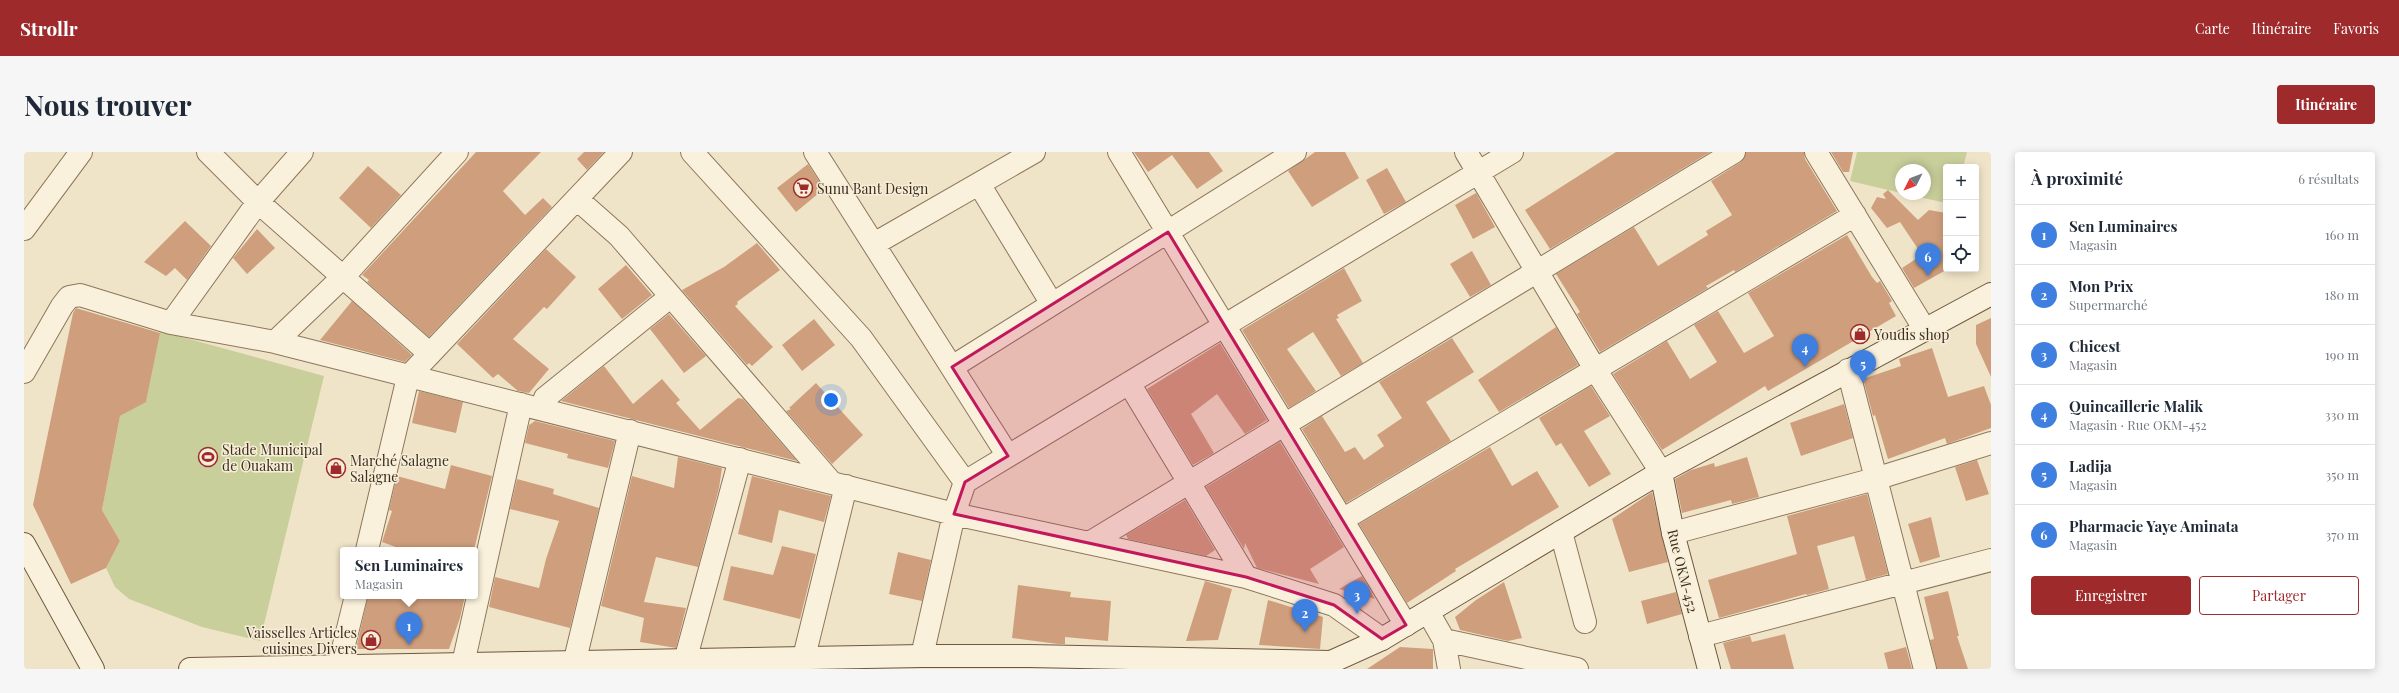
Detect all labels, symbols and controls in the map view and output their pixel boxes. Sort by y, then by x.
text: Strollr [20,15,78,41]
text: Carte [2195,19,2230,38]
text: Itinéraire [2252,19,2311,38]
text: Favoris [2333,19,2379,38]
button: Itinéraire [2277,85,2375,124]
text: Nous trouver [24,86,192,123]
north arrow [1895,164,1931,200]
map controls [1943,164,1979,272]
button: + [1943,164,1979,200]
text: À proximité [2031,167,2123,189]
text: 6 résultats [2298,170,2359,187]
supermarket icon: Sunu Bant Design [792,177,814,199]
place label: Sunu Bant Design [817,179,929,198]
button: − [1943,200,1979,236]
text: Sen Luminaires [2069,216,2177,236]
text: 1 [2042,226,2046,243]
text: 160 m [2325,226,2359,243]
button: locate [1943,236,1979,272]
text: Magasin [2069,236,2117,253]
pin: 6 [1915,243,1941,276]
text: Mon Prix [2069,276,2133,296]
text: 2 [2041,286,2047,303]
text: 180 m [2325,286,2359,303]
text: Supermarché [2069,296,2148,313]
shop icon: Youdis shop [1849,323,1871,345]
place label: Youdis shop [1873,325,1949,344]
pin: 4 [1792,334,1818,367]
text: Chicest [2069,336,2121,356]
text: 3 [2041,346,2047,363]
text: 190 m [2325,346,2359,363]
pin: 5 [1850,350,1876,383]
text: Magasin [2069,356,2117,373]
your location [821,390,841,410]
text: Quincaillerie Malik [2069,396,2203,416]
text: 4 [2041,406,2047,423]
text: 330 m [2325,406,2359,423]
text: Magasin · Rue OKM-452 [2069,416,2207,433]
place label: Stade Municipal de Ouakam [222,440,323,475]
sports icon: Stade Municipal de Ouakam [197,446,219,468]
place label: Marché Salagne Salagne [350,451,449,486]
text: Ladija [2069,456,2112,476]
shop icon: Marché Salagne Salagne [325,457,347,479]
text: 5 [2041,466,2047,483]
text: 350 m [2325,466,2359,483]
text: Magasin [2069,476,2117,493]
text: Pharmacie Yaye Aminata [2069,516,2239,536]
text: 6 [2040,526,2048,543]
text: 370 m [2325,526,2359,543]
street label: Rue OKM-452 [1663,527,1703,615]
text: Magasin [2069,536,2117,553]
popup [340,547,478,599]
text: Sen Luminaires [355,555,463,575]
text: Magasin [355,575,403,592]
button: Enregistrer [2031,576,2191,615]
button: Partager [2199,576,2359,615]
pin: 3 [1344,581,1370,614]
pin: 2 [1292,599,1318,632]
pin: 1 [396,612,422,645]
place label: Vaisselles Articles cuisines Divers [245,623,357,658]
shop icon: Vaisselles Articles cuisines Divers [360,629,382,651]

